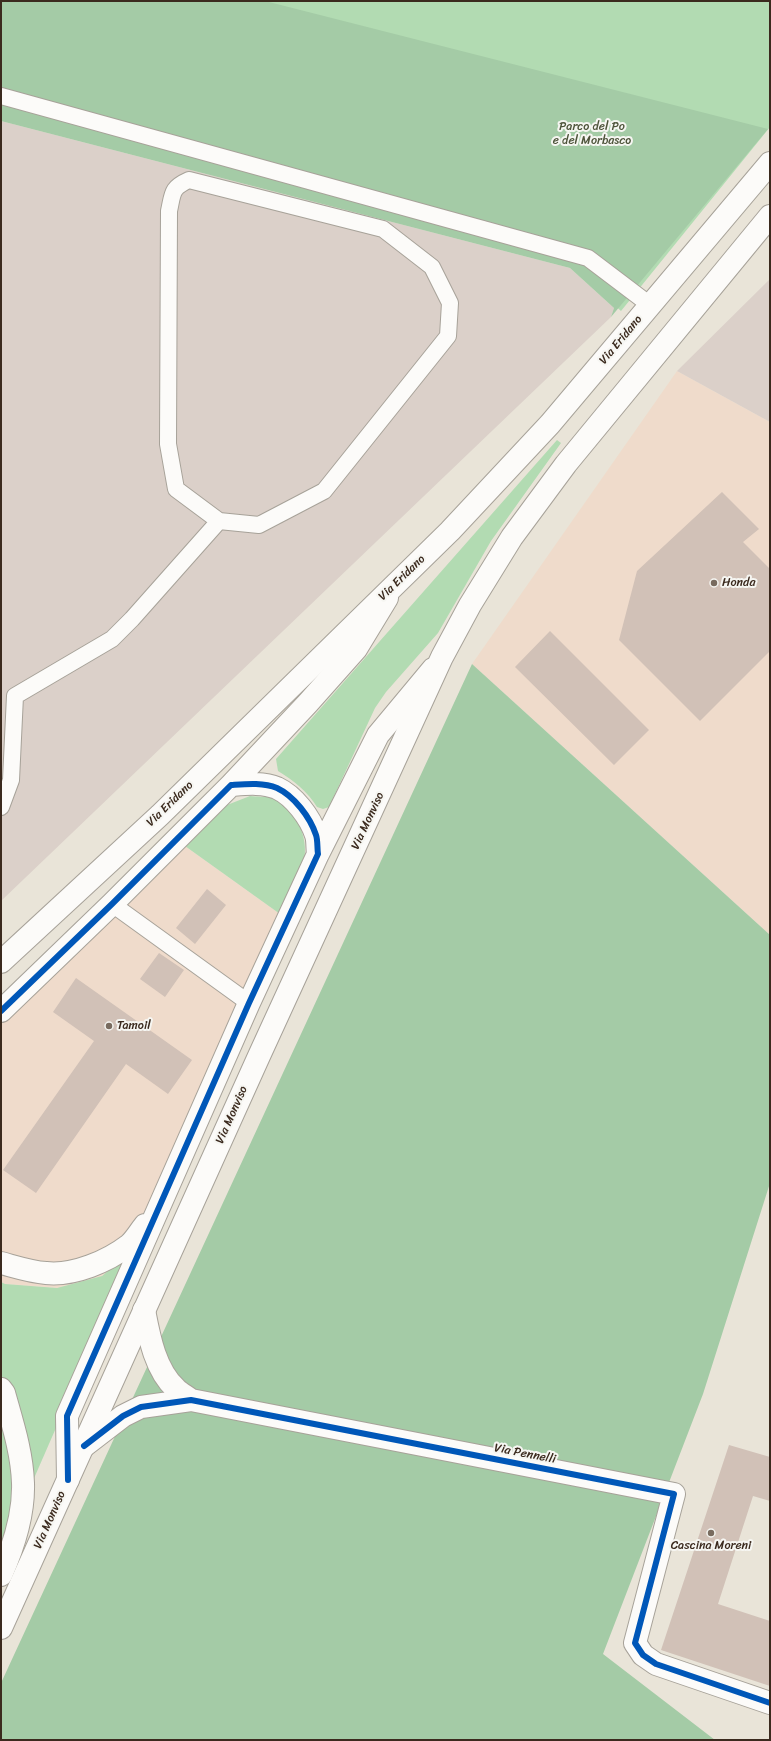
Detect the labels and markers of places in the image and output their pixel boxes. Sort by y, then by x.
place label: Honda [722,576,755,590]
marker: Honda [709,578,719,588]
place label: Tamoil [117,1019,151,1033]
marker: Tamoil [104,1021,114,1031]
marker: Cascina Moreni [706,1528,716,1538]
place label: Cascina Moreni [671,1539,751,1553]

